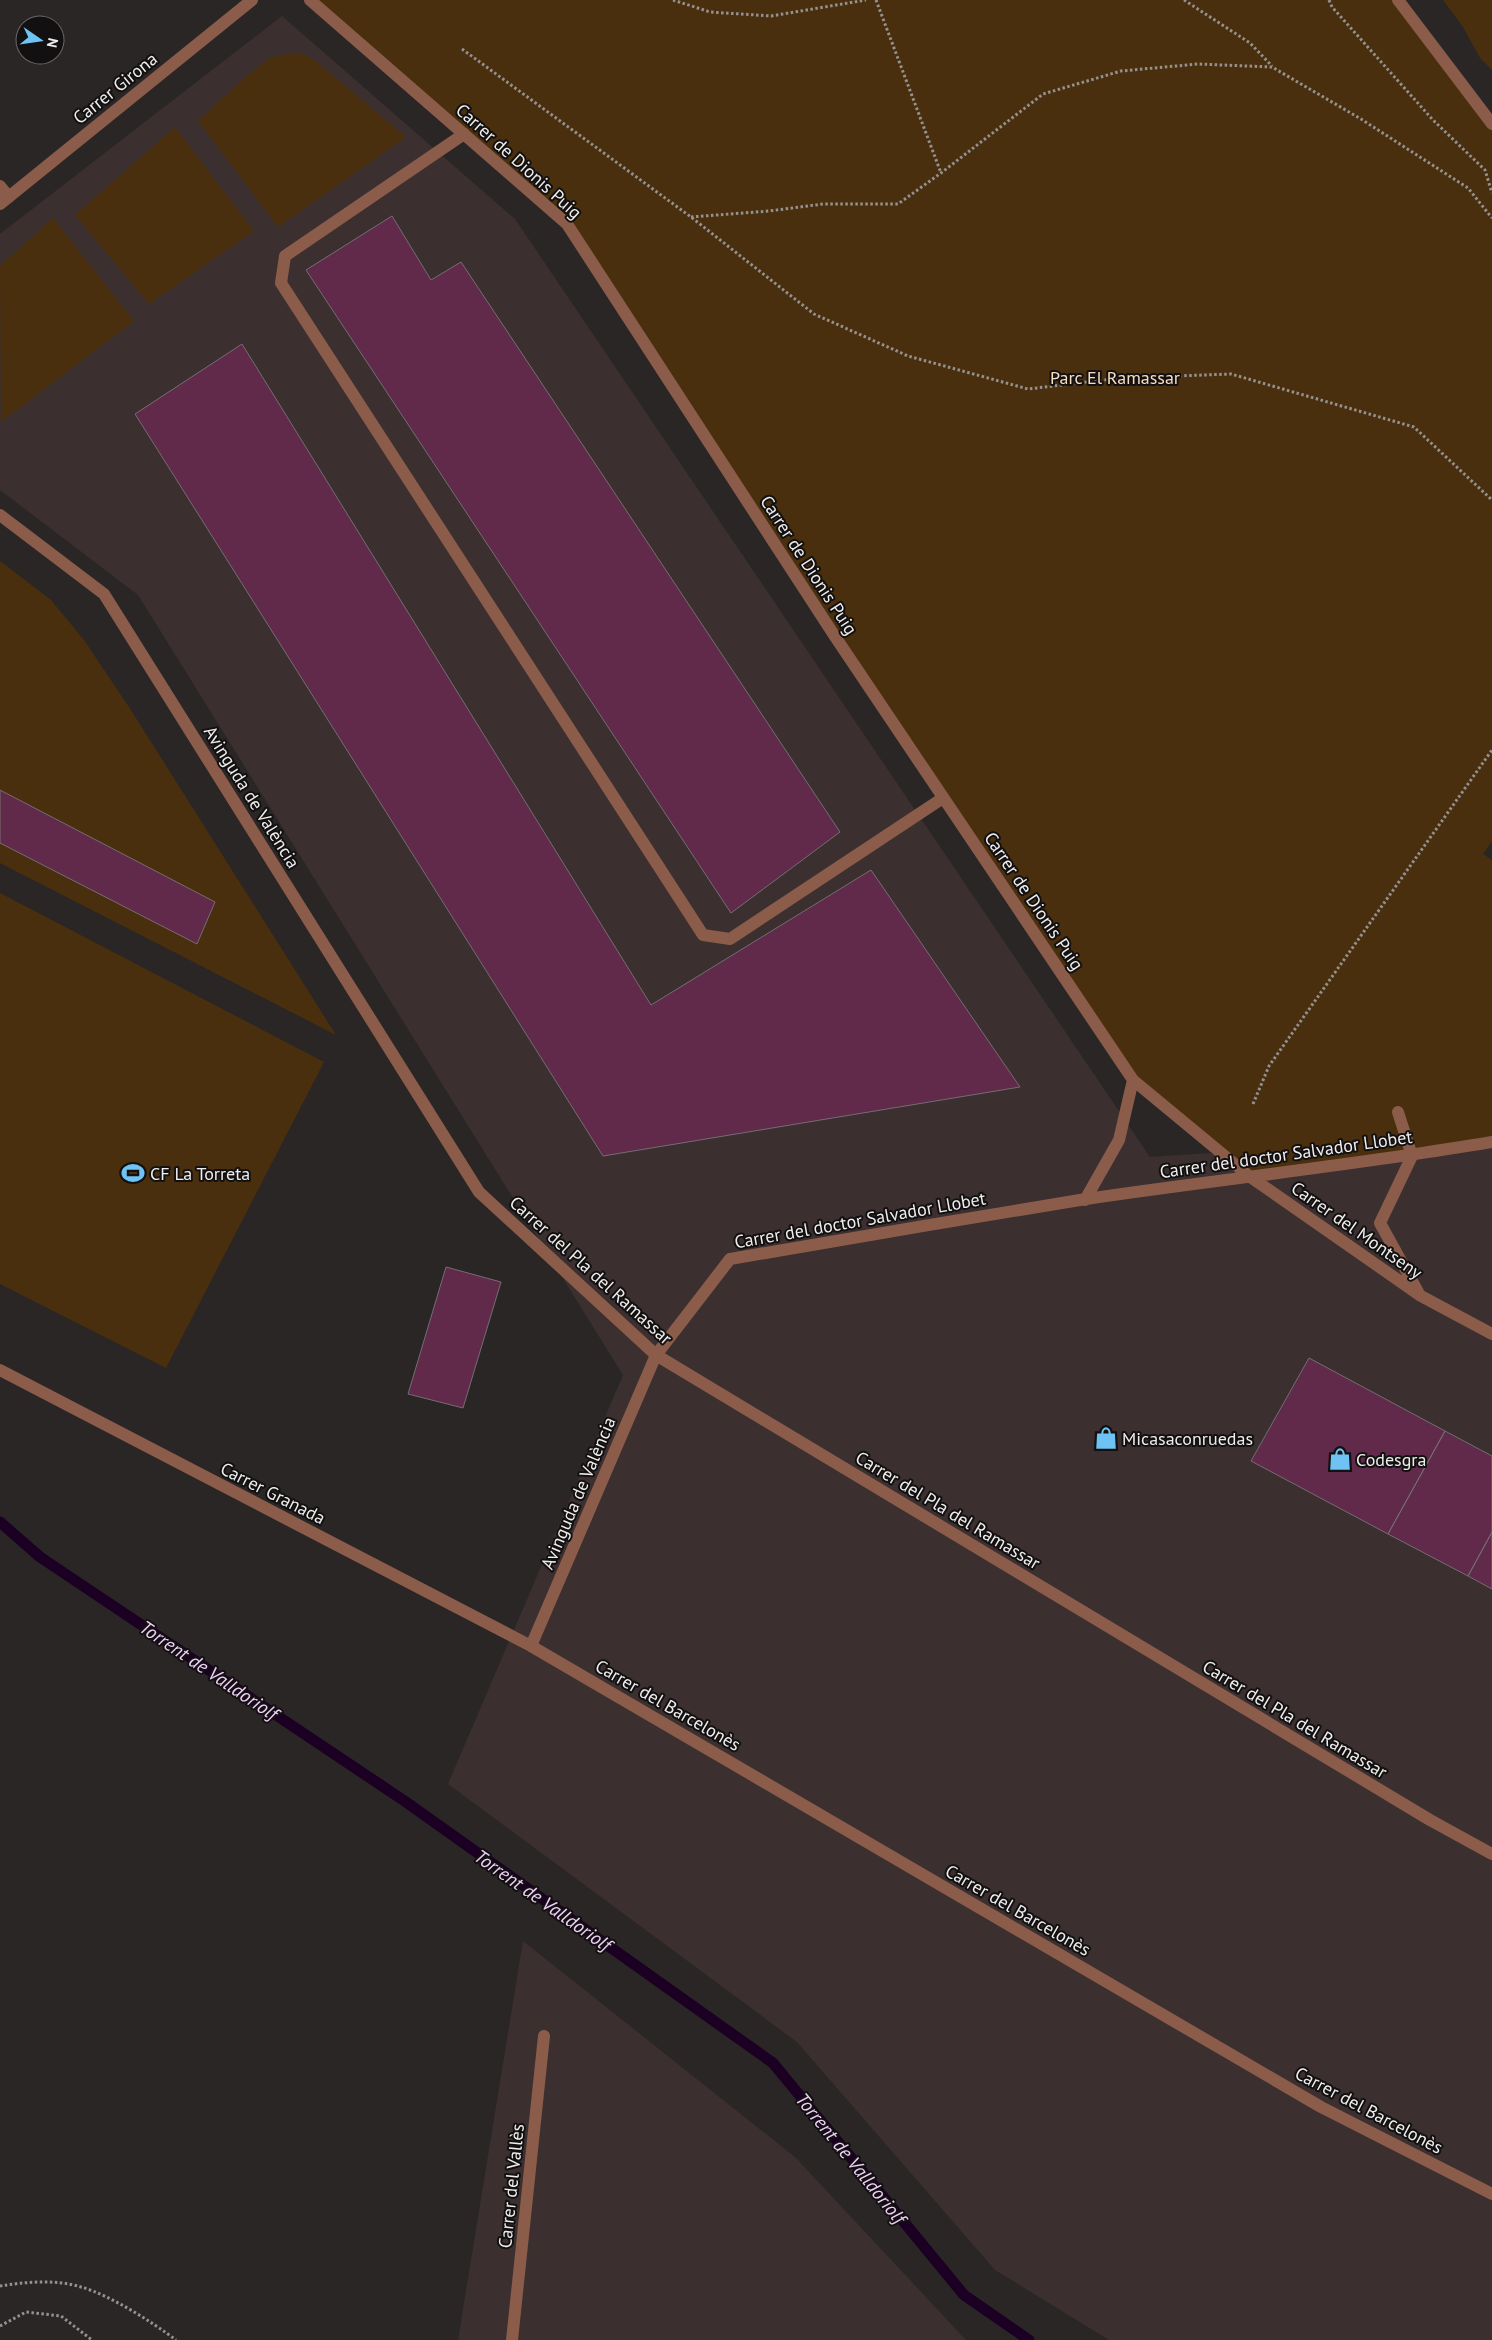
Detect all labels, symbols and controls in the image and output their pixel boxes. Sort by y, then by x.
north arrow [15,15,65,65]
text: N [43,36,62,49]
street label: Carrer Girona [68,47,162,129]
street label: Carrer de Dionis Puig [451,98,587,224]
park label: Parc El Ramassar [1050,366,1180,389]
street label: Carrer de Dionis Puig [755,491,863,639]
street label: Avinguda de València [199,722,305,872]
street label: Carrer de Dionis Puig [979,828,1089,974]
street label: Carrer del doctor Salvador Llobet [1158,1125,1414,1183]
sports icon: CF La Torreta [120,1160,146,1186]
place label: CF La Torreta [150,1162,250,1185]
street label: Carrer del Montseny [1287,1176,1428,1284]
street label: Carrer del doctor Salvador Llobet [733,1187,987,1253]
street label: Carrer del Pla del Ramassar [505,1191,677,1349]
street label: Avinguda de València [535,1413,621,1573]
shop icon: Micasaconruedas [1093,1425,1119,1451]
place label: Micasaconruedas [1122,1427,1253,1450]
street label: Carrer del Pla del Ramassar [852,1446,1044,1574]
shop icon: Codesgra [1327,1446,1353,1472]
place label: Codesgra [1356,1448,1426,1471]
street label: Carrer Granada [217,1457,329,1529]
water label: Torrent de Valldoriolf [135,1615,286,1727]
street label: Carrer del Barcelonès [591,1654,745,1756]
street label: Carrer del Pla del Ramassar [1199,1655,1391,1783]
water label: Torrent de Valldoriolf [470,1844,619,1958]
street label: Carrer del Barcelonès [941,1859,1095,1961]
street label: Carrer del Barcelonès [1291,2061,1447,2159]
water label: Torrent de Valldoriolf [791,2088,914,2231]
street label: Carrer del Vallès [493,2123,529,2249]

